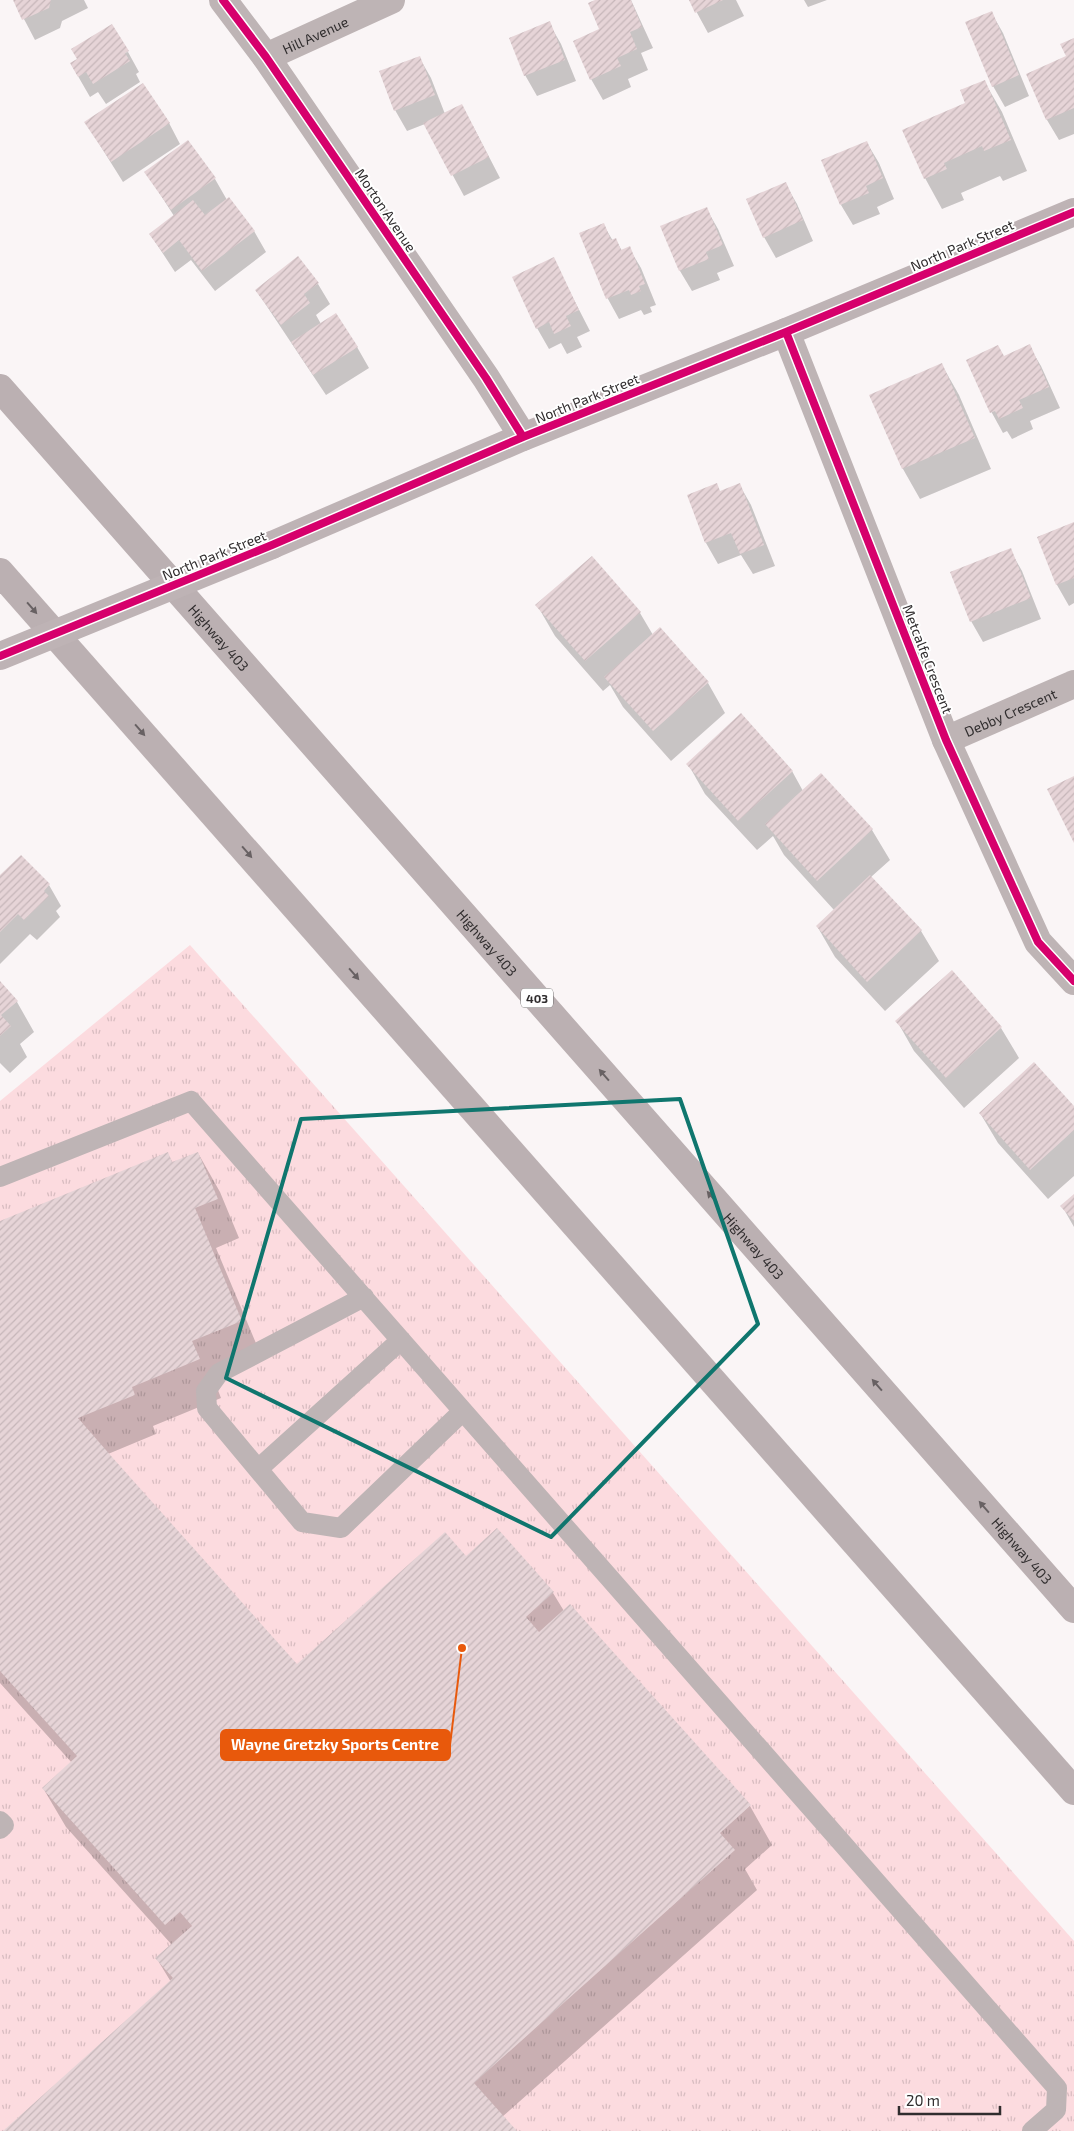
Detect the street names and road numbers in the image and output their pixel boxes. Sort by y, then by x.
street label: Hill Avenue [279,12,351,57]
street label: Morton Avenue [352,165,420,255]
street label: North Park Street [908,216,1016,274]
street label: North Park Street [533,369,641,427]
street label: North Park Street [160,526,268,584]
street label: Highway 403 [185,600,253,674]
street label: Metcalfe Crescent [899,602,957,716]
street label: Debby Crescent [961,684,1059,740]
street label: Highway 403 [454,905,521,979]
road number: 403 [521,988,553,1008]
street label: Highway 403 [720,1209,788,1282]
street label: Highway 403 [989,1514,1056,1587]

